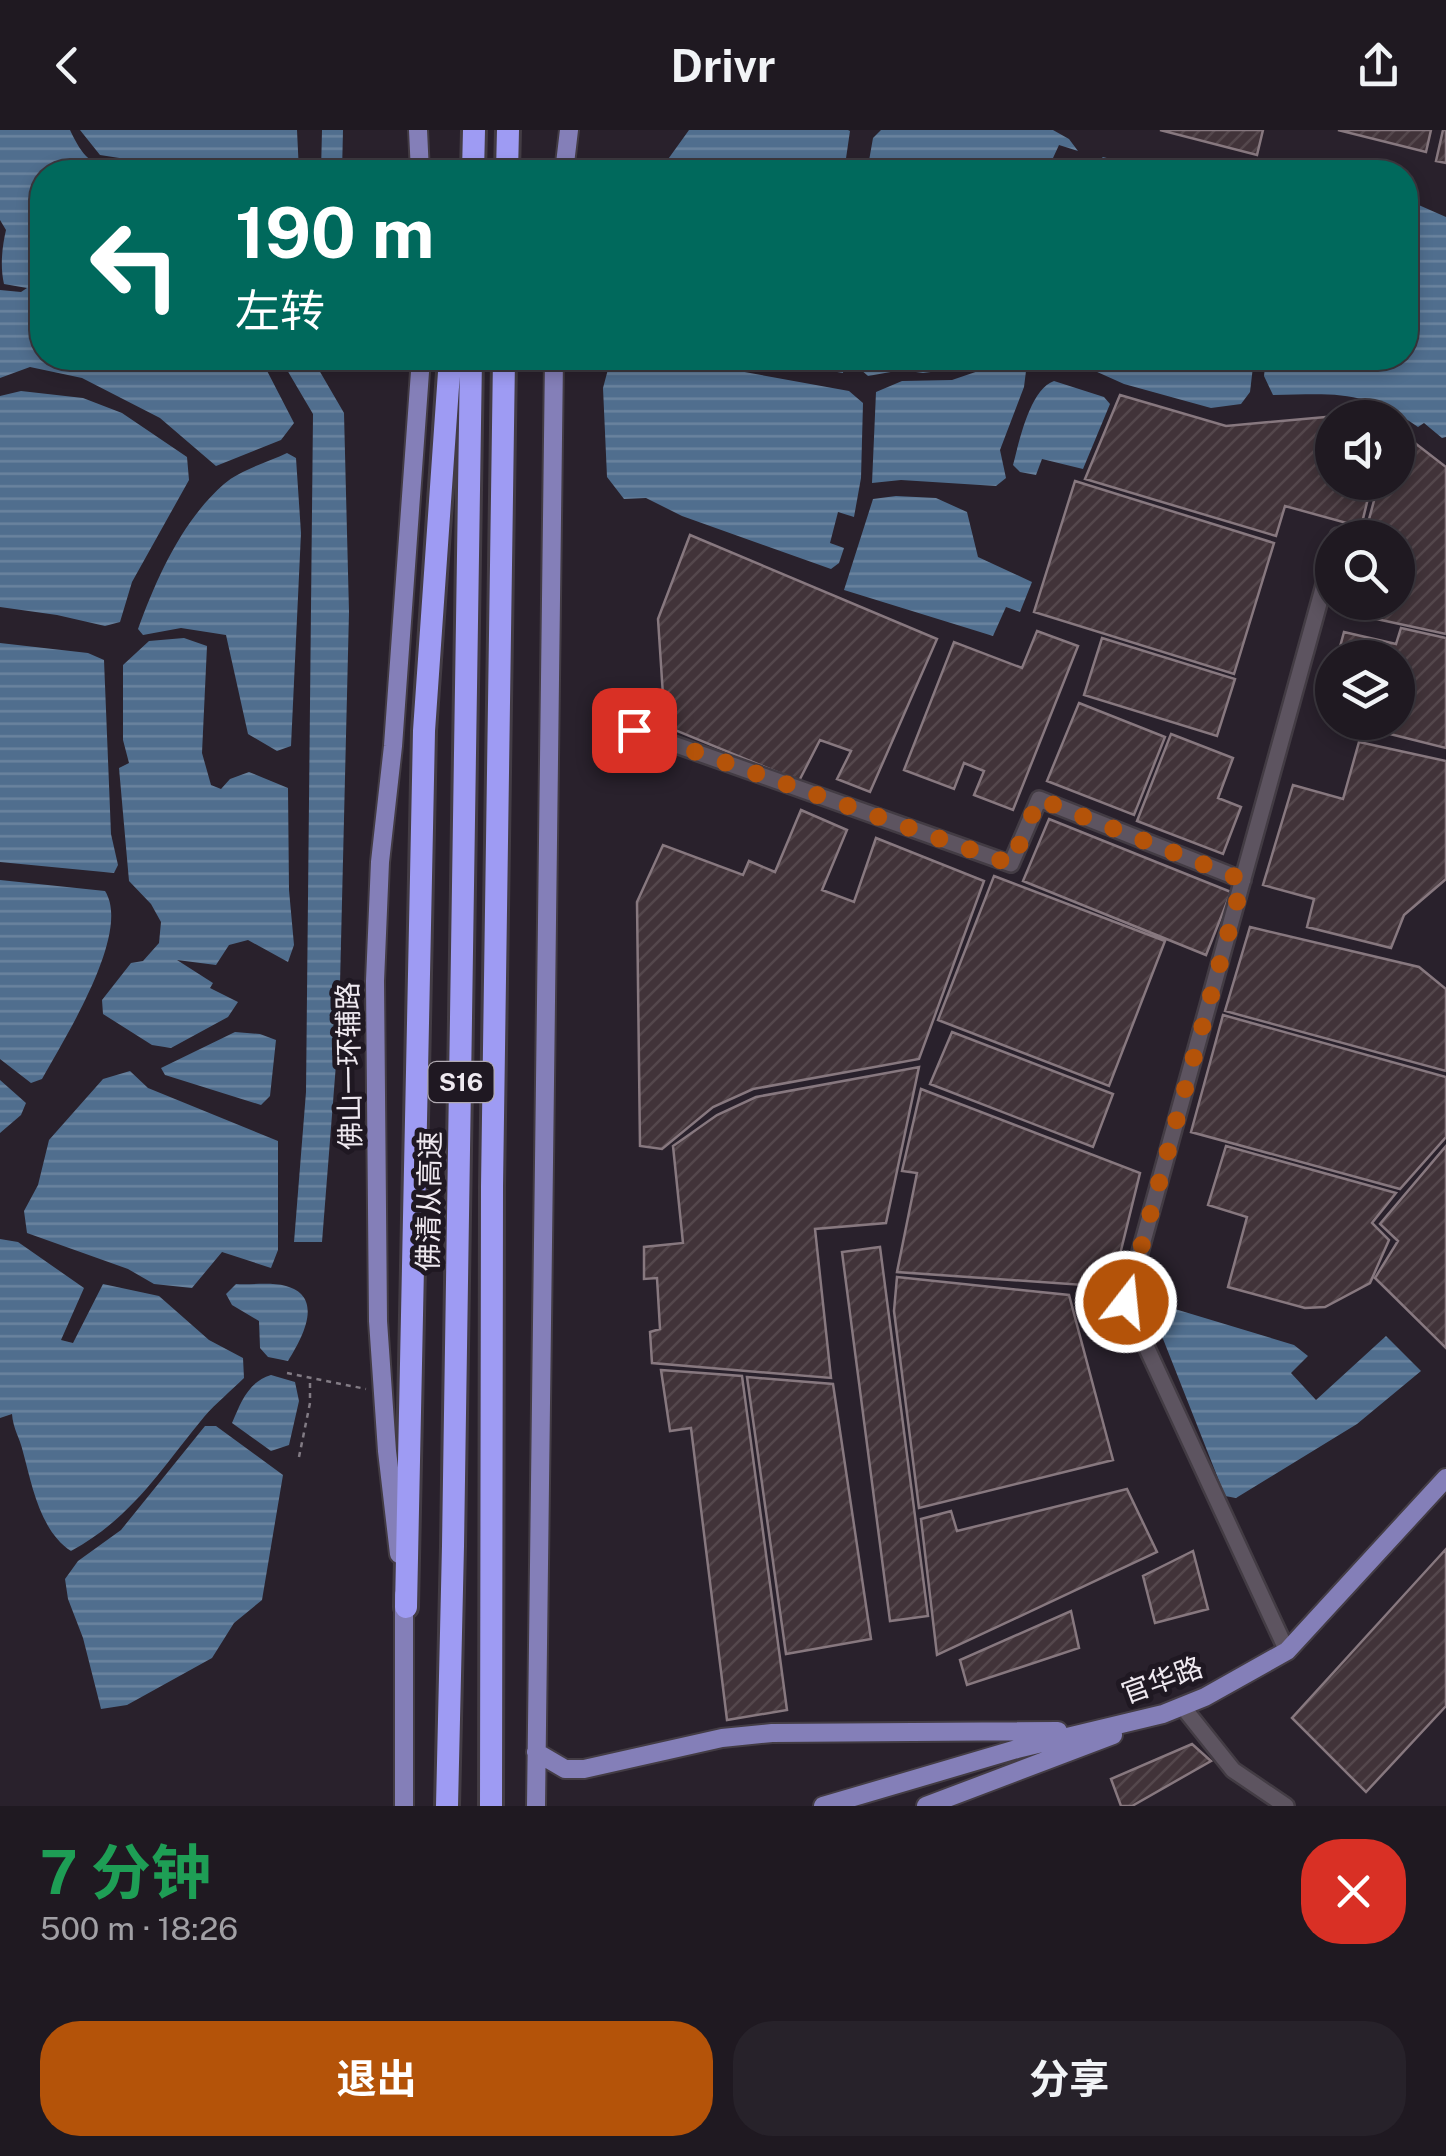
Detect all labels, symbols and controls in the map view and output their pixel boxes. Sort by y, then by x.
icon: back [40,38,95,93]
icon: share [1351,38,1406,93]
text: Drivr [671,39,775,92]
text: 190 m [235,191,434,274]
icon: left [70,200,200,330]
text: 左转 [235,284,325,337]
map controls [1315,400,1415,740]
button: sound [1315,400,1415,500]
button: search [1315,520,1415,620]
button: layers [1315,640,1415,740]
pin [592,688,677,773]
icon: arrive [607,703,662,758]
street label: 佛山一环辅路 [331,982,366,1150]
road number: S16 [428,1062,494,1102]
street label: 佛清从高速 [411,1131,446,1271]
position arrow [1074,1250,1178,1354]
street label: 官华路 [1117,1650,1207,1709]
text: 7 分钟 [40,1837,211,1908]
button: close [1301,1839,1406,1944]
text: 500 m · 18:26 [40,1910,238,1947]
button: 退出 [40,2021,713,2136]
button: 分享 [733,2021,1406,2136]

